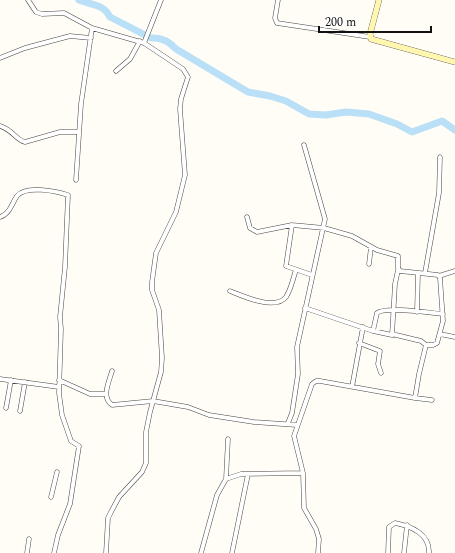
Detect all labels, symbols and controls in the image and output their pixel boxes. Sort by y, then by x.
scale bar [319,8,431,34]
text: 200 m [325,13,356,32]

